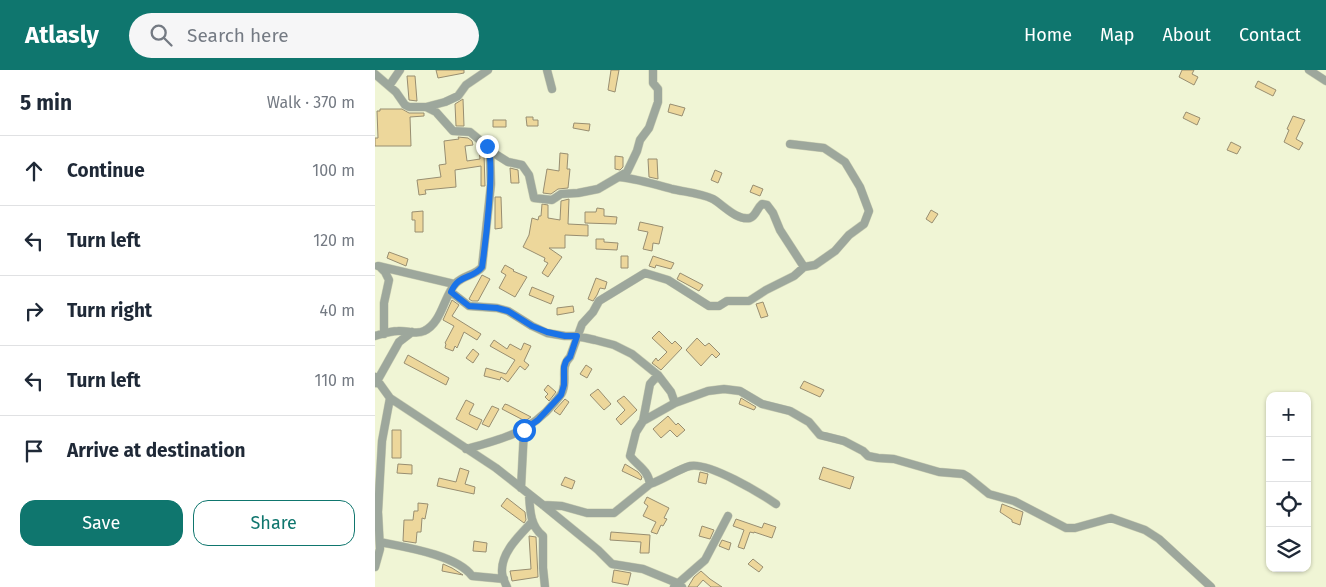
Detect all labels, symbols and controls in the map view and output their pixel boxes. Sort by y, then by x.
search box [129,13,479,58]
text: Atlasly [25,21,99,49]
icon: search [147,21,175,49]
text: Search here [187,24,289,47]
text: Home [1024,24,1072,46]
text: Map [1100,24,1134,46]
text: About [1162,24,1211,46]
text: Contact [1239,24,1301,46]
text: 5 min [20,90,72,116]
text: Walk · 370 m [267,93,355,112]
route end [476,135,499,158]
icon: ahead [20,157,48,185]
text: Continue [67,159,145,182]
text: 100 m [312,161,355,180]
icon: left [20,227,48,255]
text: Turn left [67,229,141,252]
text: 120 m [313,231,355,250]
icon: right [20,297,48,325]
text: Turn right [67,299,152,322]
text: 40 m [320,301,355,320]
icon: left [20,367,48,395]
text: Turn left [67,369,141,392]
text: 110 m [314,371,355,390]
map controls [1266,392,1311,572]
button: + [1266,392,1311,437]
route start [513,419,536,442]
icon: arrive [20,437,48,465]
button: − [1266,437,1311,482]
text: Arrive at destination [67,439,246,462]
button: locate [1266,482,1311,527]
button: Save [20,500,183,546]
button: Share [193,500,355,546]
button: layers [1266,527,1311,572]

